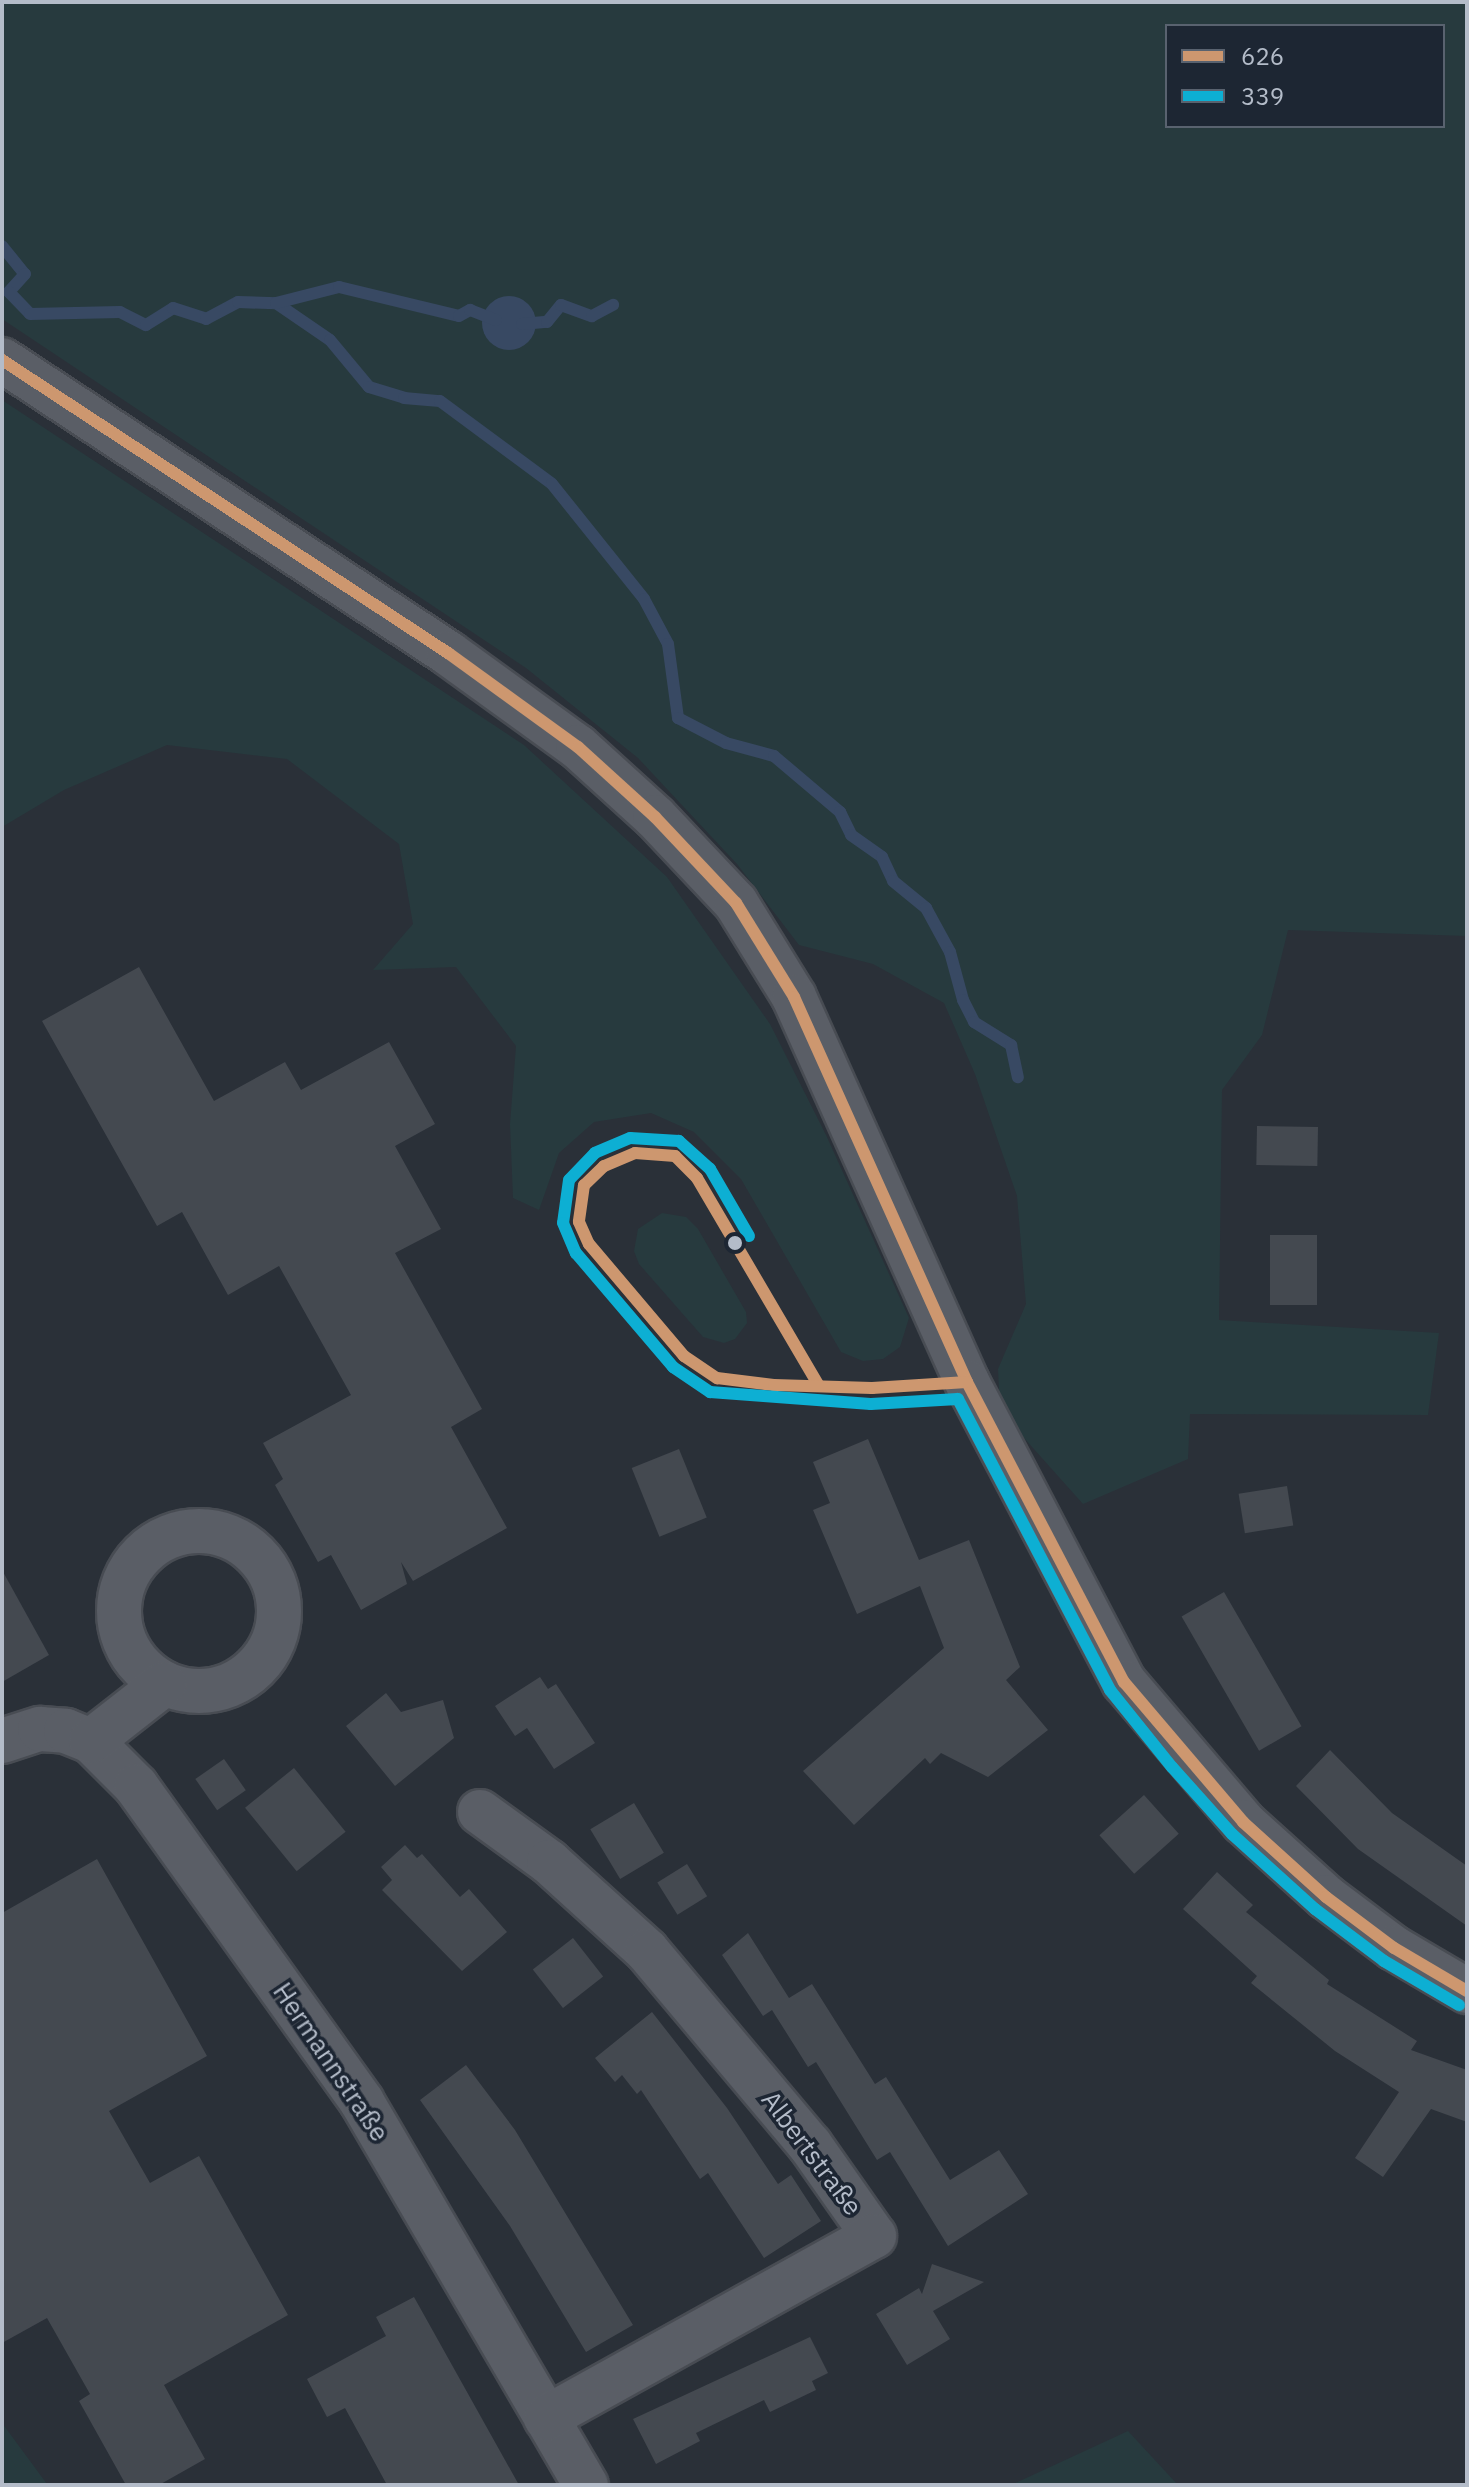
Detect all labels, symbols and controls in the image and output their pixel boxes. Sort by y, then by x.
legend [1165,24,1445,128]
text: 626 [1241,40,1284,72]
text: 339 [1241,80,1284,112]
unlabelled marker [727,1235,743,1251]
street label: Hermannstraße [267,1977,395,2147]
street label: Albertstraße [755,2085,869,2221]

